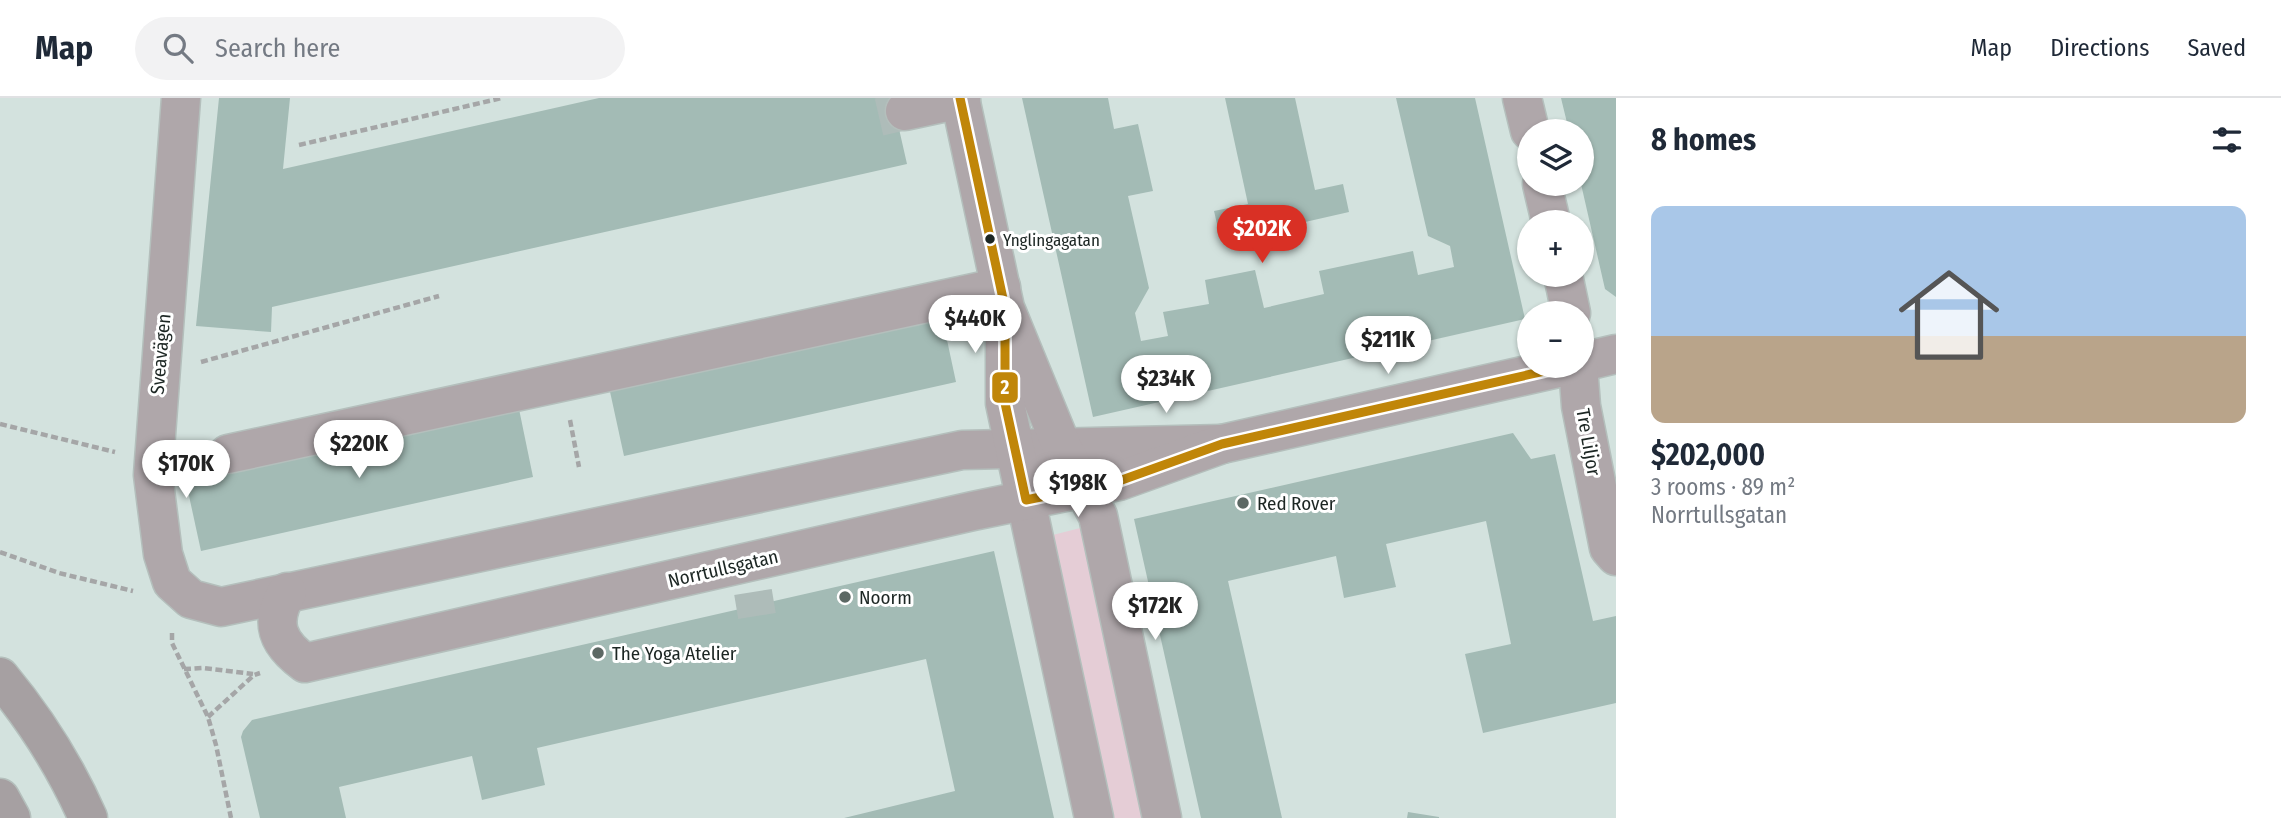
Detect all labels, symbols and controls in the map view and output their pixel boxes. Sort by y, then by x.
search box [135,17,625,80]
text: Map [35,28,93,68]
icon: search [159,29,197,67]
text: Search here [215,33,340,64]
text: Map [1971,34,2012,62]
text: Directions [2050,34,2149,62]
text: Saved [2187,34,2246,62]
map controls [1517,119,1594,378]
button: layers [1517,119,1594,196]
icon: filters [2208,121,2246,159]
text: 8 homes [1651,122,1756,158]
pin: $202K [1213,206,1311,265]
button: + [1517,210,1594,287]
text: $202K [1233,214,1291,242]
place label: Ynglingagatan [1003,230,1100,251]
marker: Ynglingagatan [983,232,997,246]
icon: home [1886,252,2012,378]
pin: $440K [926,296,1024,355]
button: − [1517,301,1594,378]
text: $440K [944,304,1006,332]
street label: Sveavägen [146,313,175,395]
pin: $211K [1339,316,1437,376]
text: $211K [1361,325,1415,353]
pin: $234K [1117,356,1215,415]
text: $234K [1137,364,1195,392]
line badge: 2 [991,371,1019,404]
text: 2 [1000,376,1010,399]
street label: Tre Liljor [1571,407,1606,478]
pin: $220K [310,420,408,480]
text: $220K [330,429,388,457]
text: $202,000 [1651,437,1765,473]
pin: $170K [137,440,235,500]
text: $170K [158,449,214,477]
pin: $198K [1029,460,1127,519]
text: $198K [1049,468,1107,496]
text: 3 rooms · 89 m² [1651,473,1795,501]
place label: Red Rover [1257,492,1336,515]
marker: Red Rover [1235,495,1251,511]
text: Norrtullsgatan [1651,501,1787,529]
street label: Norrtullsgatan [666,545,780,592]
pin: $172K [1106,582,1204,642]
place label: Noorm [859,586,912,609]
marker: Noorm [837,589,853,605]
text: $172K [1128,591,1182,619]
place label: The Yoga Atelier [612,642,737,665]
marker: The Yoga Atelier [590,645,606,661]

